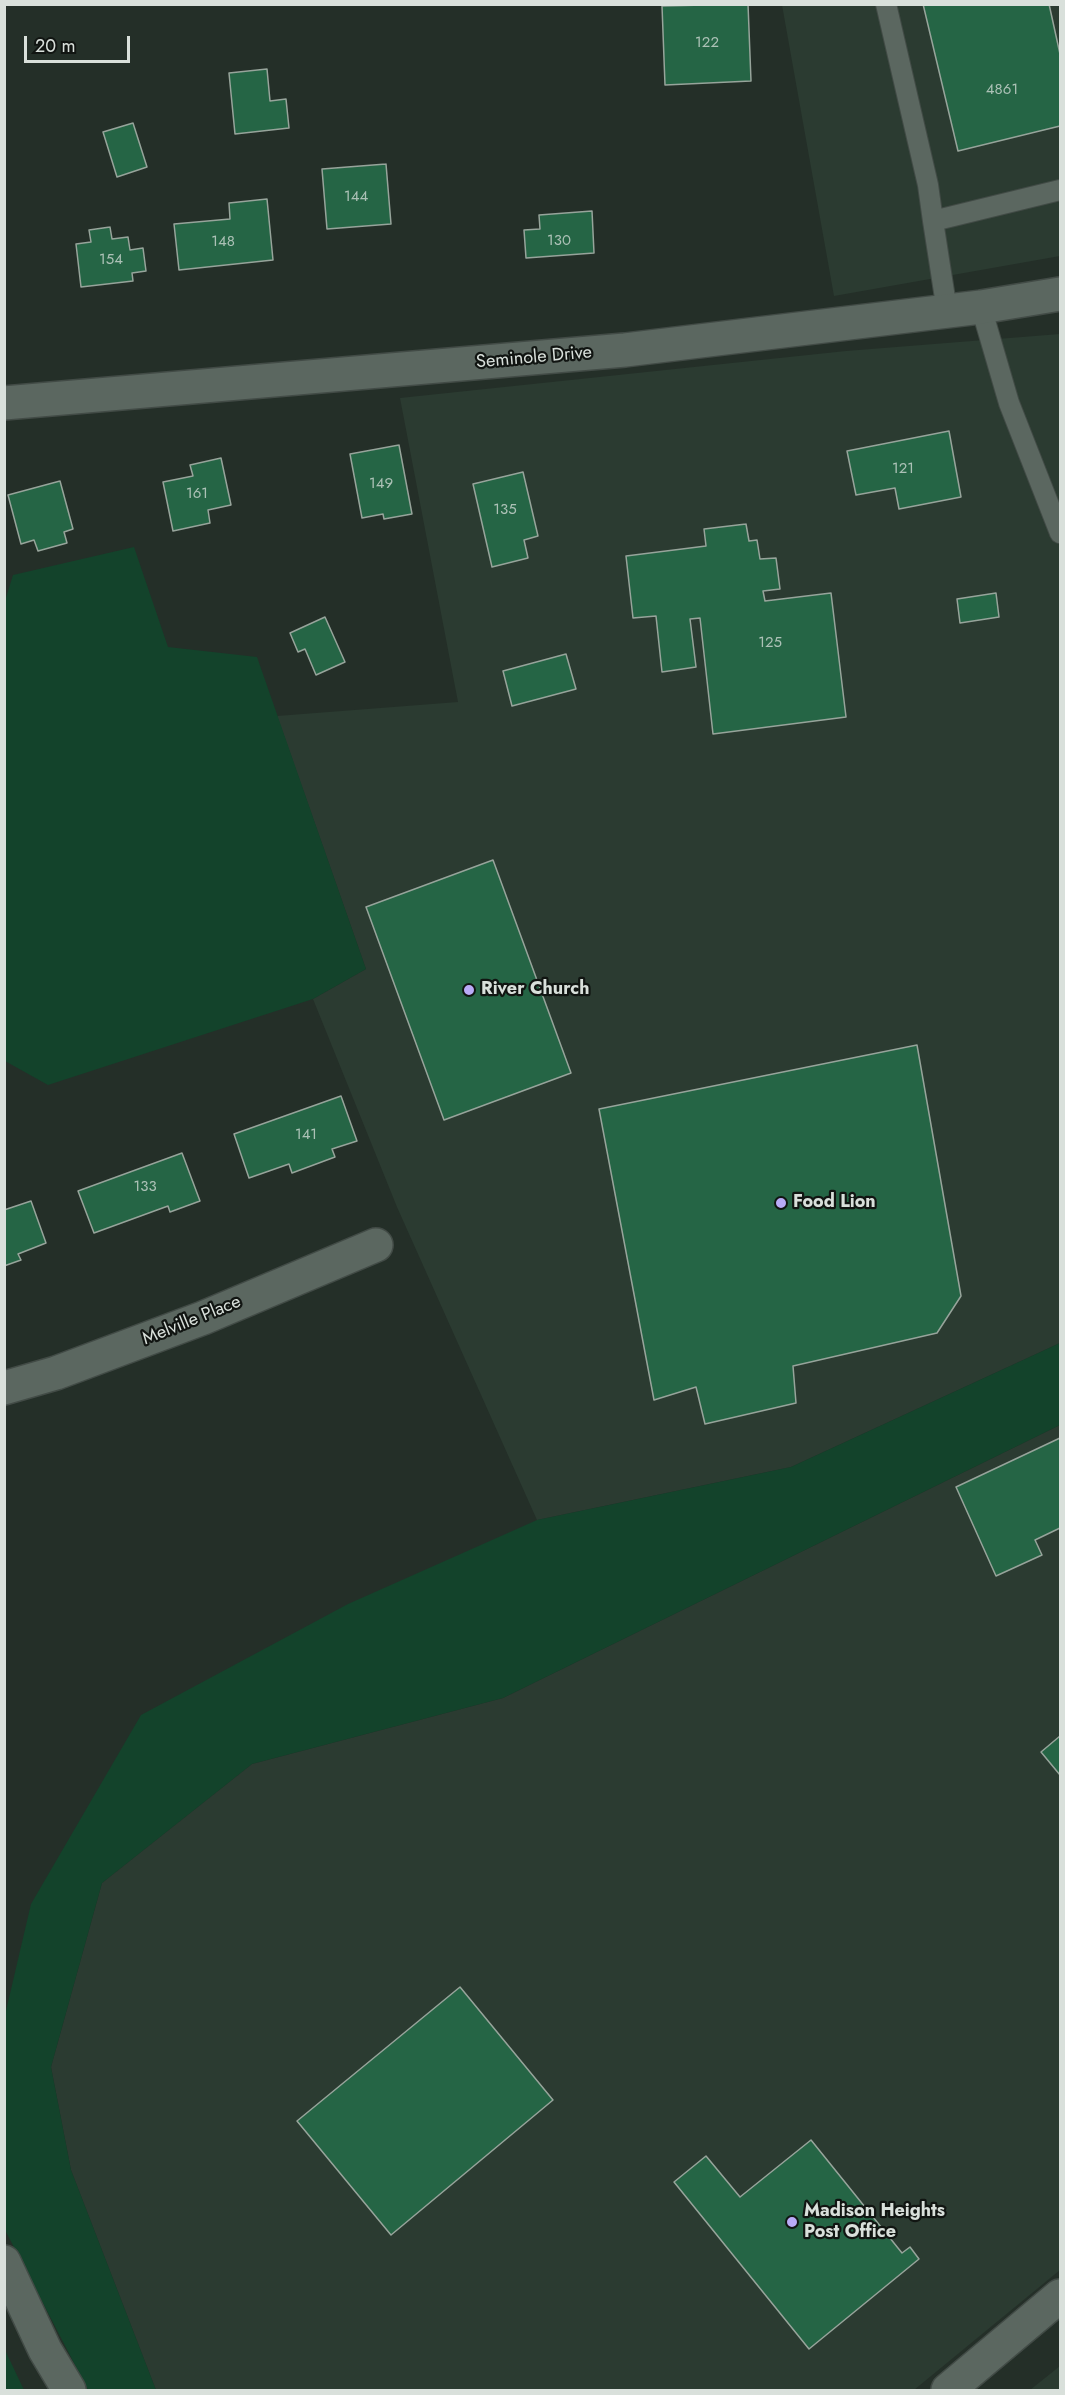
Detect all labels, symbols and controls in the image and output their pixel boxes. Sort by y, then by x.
scale bar [27,24,134,62]
text: 20 m [35,33,75,59]
house number: 122 [695,34,719,52]
house number: 4861 [986,81,1018,99]
house number: 144 [344,188,368,206]
house number: 130 [547,232,571,250]
house number: 148 [211,233,235,251]
house number: 154 [99,251,123,269]
street label: Seminole Drive [475,342,593,374]
house number: 121 [892,460,914,478]
house number: 149 [369,475,393,493]
house number: 161 [186,485,208,503]
house number: 135 [493,501,517,519]
house number: 125 [758,634,782,652]
place label: River Church [481,979,589,1001]
marker: River Church [462,983,476,997]
house number: 141 [295,1126,317,1144]
house number: 133 [133,1178,157,1196]
place label: Food Lion [793,1192,876,1214]
marker: Food Lion [774,1196,788,1210]
street label: Melville Place [140,1291,244,1351]
place label: Madison Heights Post Office [804,2201,945,2244]
marker: Madison Heights Post Office [785,2215,799,2229]

